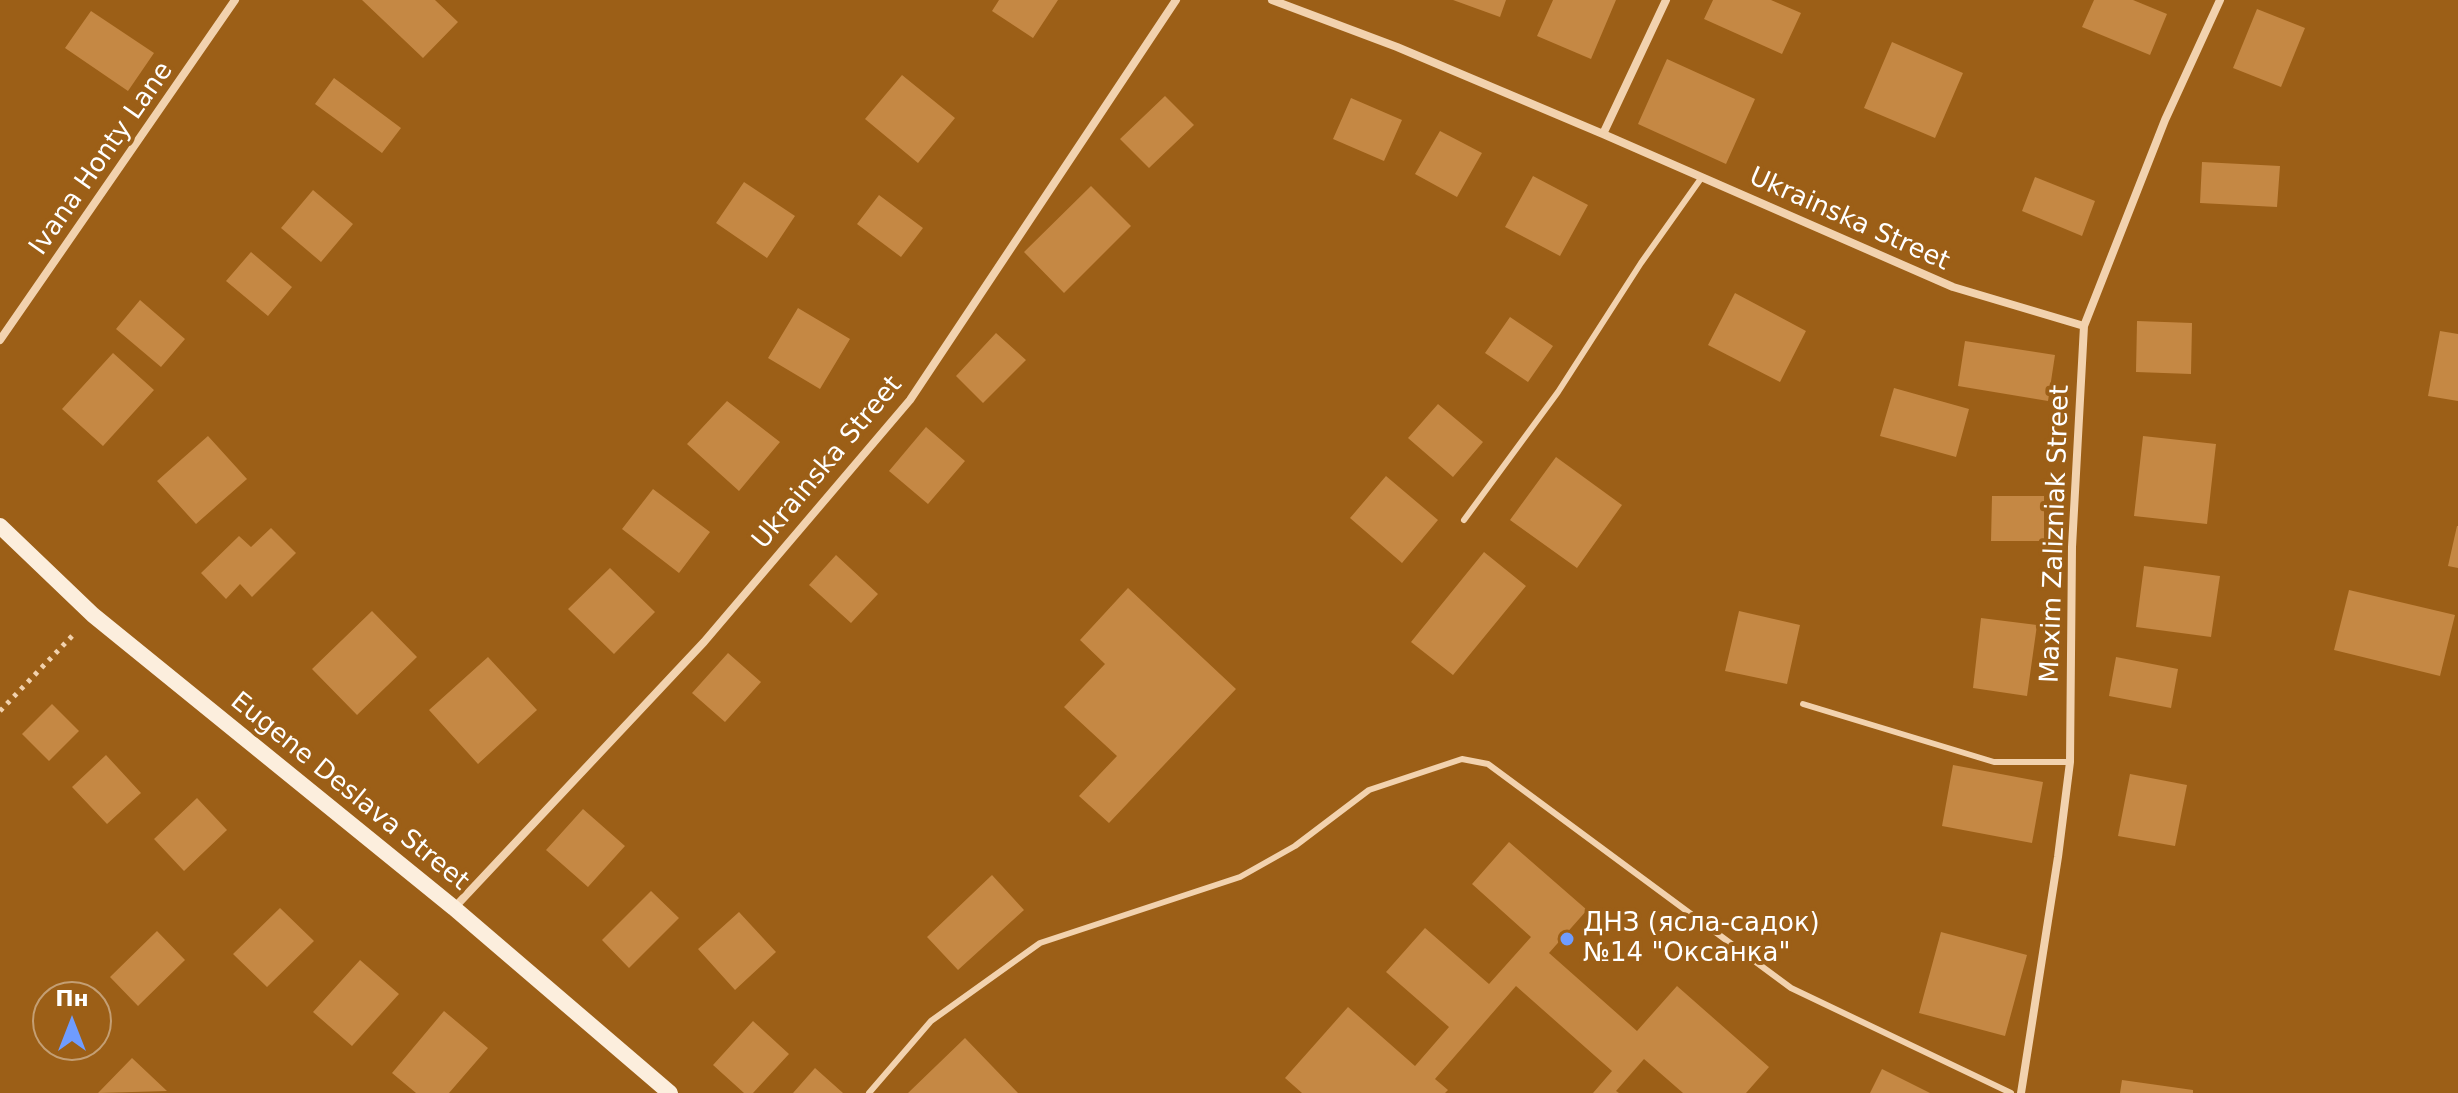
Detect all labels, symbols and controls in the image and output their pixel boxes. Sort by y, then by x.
street label: Ivana Honty Lane [24,57,180,261]
street label: Ukrainska Street [1744,162,1954,278]
street label: Ukrainska Street [747,370,909,556]
street label: Maxim Zalizniak Street [2035,384,2077,684]
street label: Eugene Deslava Street [224,686,474,898]
place label: ДНЗ (ясла-садок) №14 "Оксанка" [1583,908,1820,970]
marker: ДНЗ (ясла-садок) №14 "Оксанка" [1558,930,1576,948]
north arrow [32,981,112,1061]
text: Пн [55,986,89,1011]

